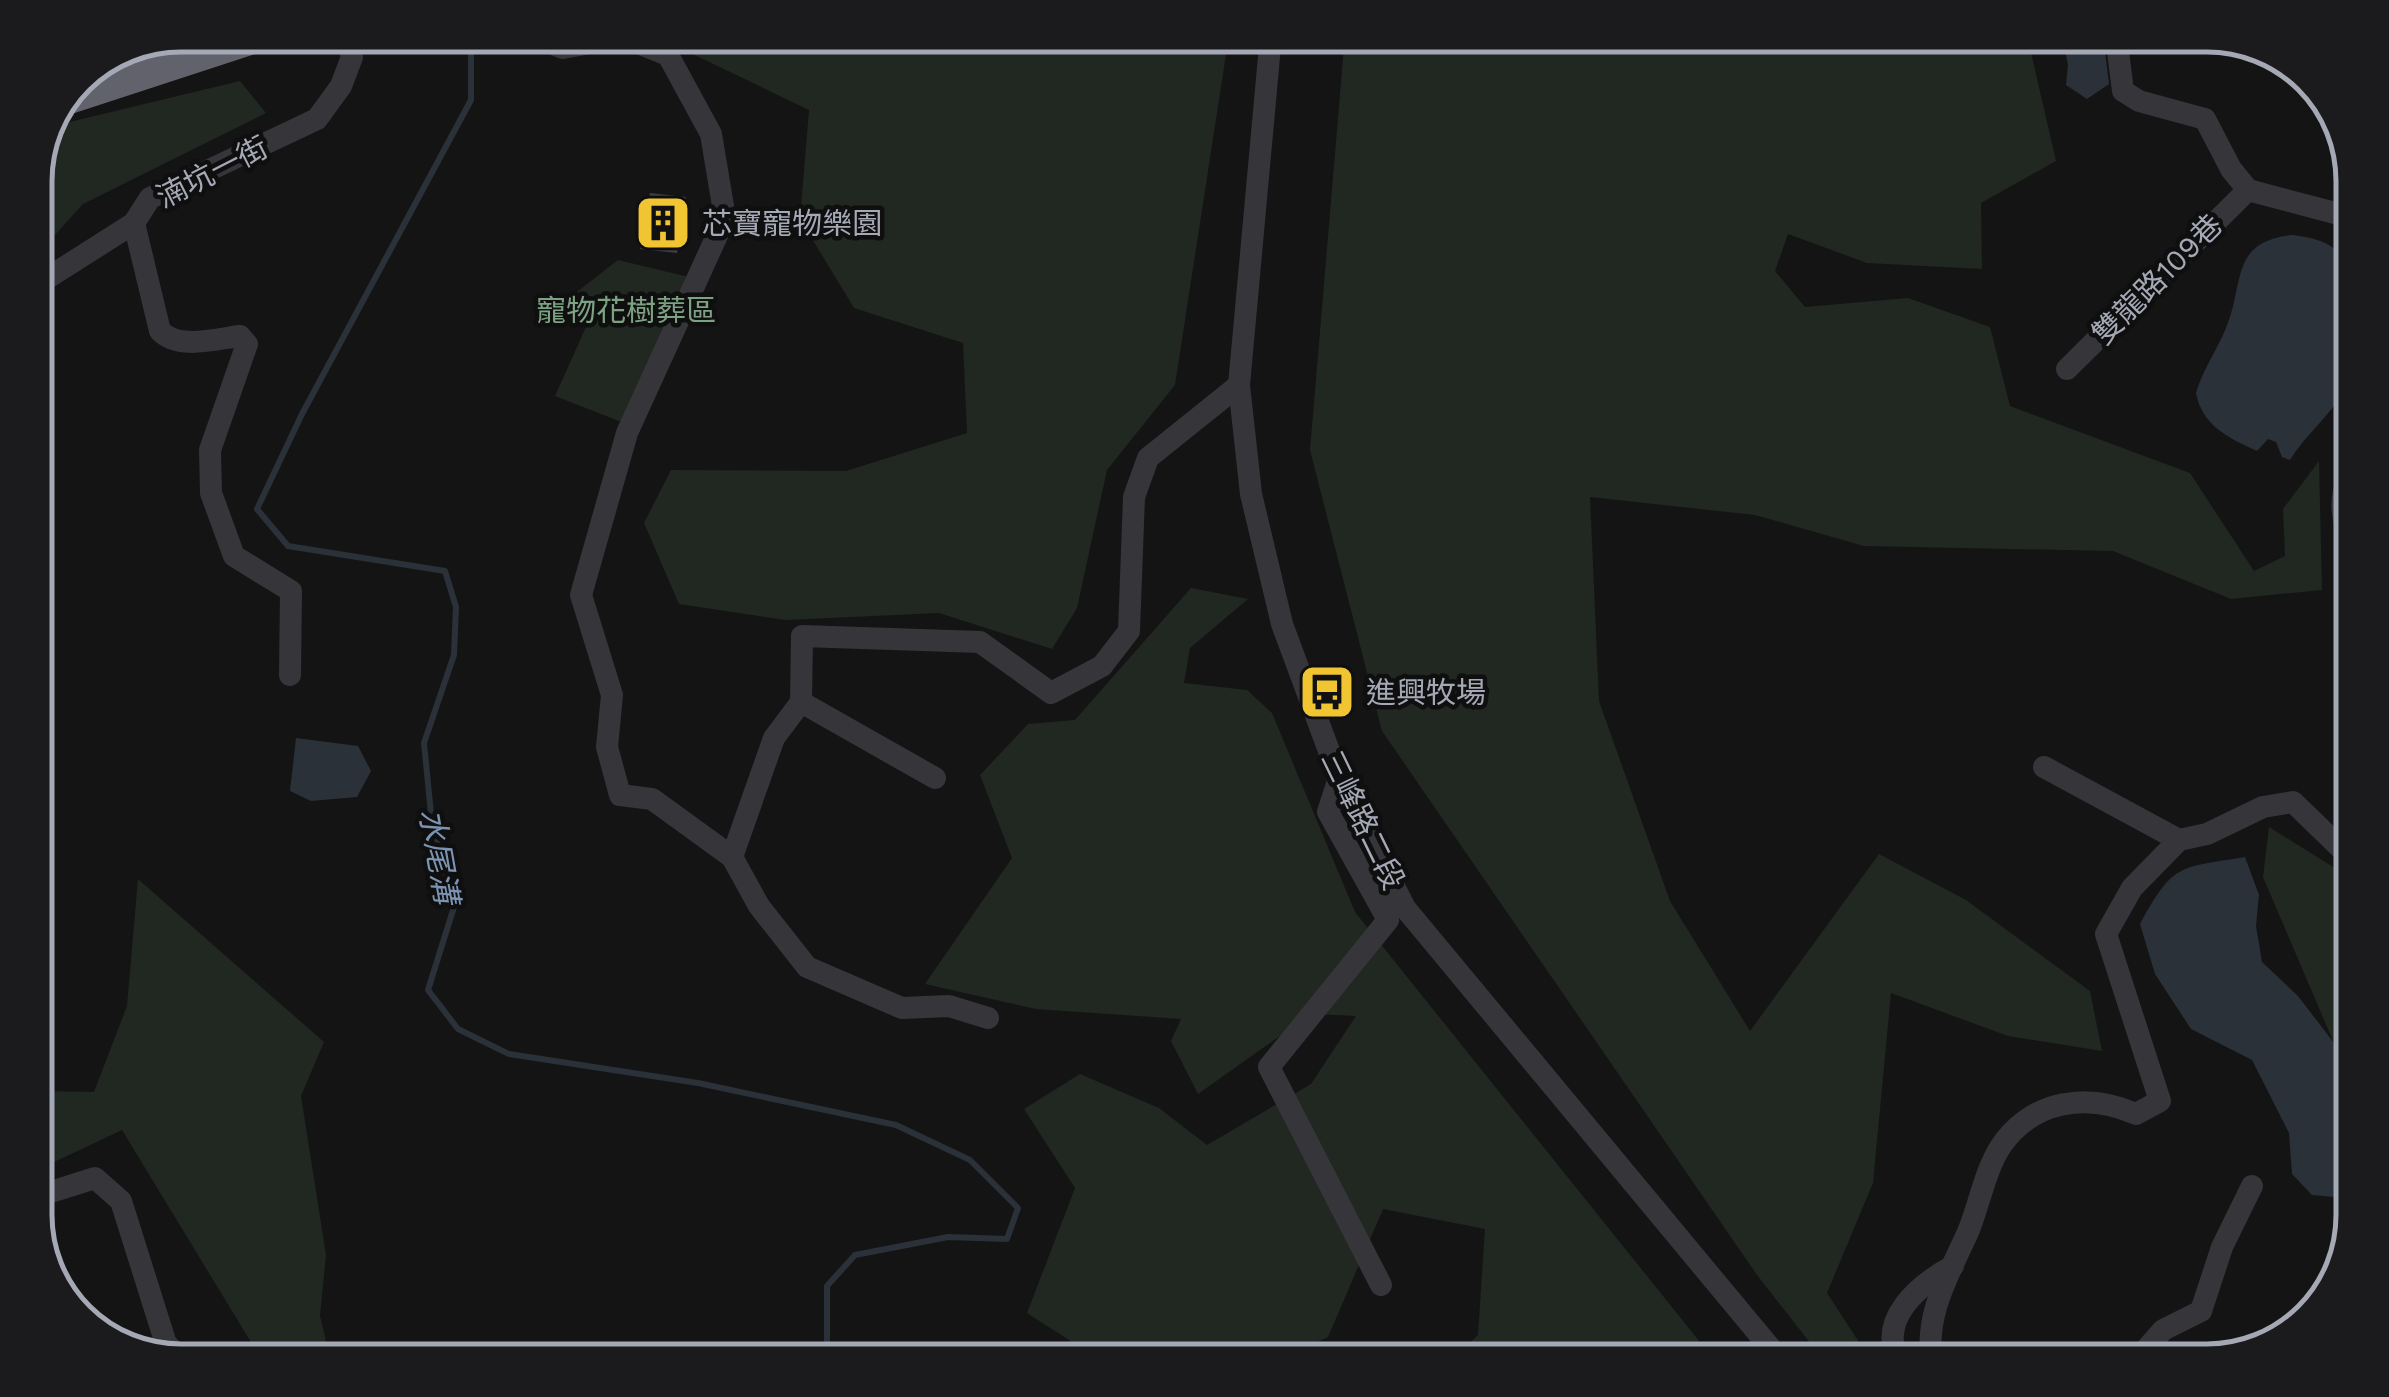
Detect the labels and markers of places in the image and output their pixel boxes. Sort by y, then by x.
building icon: 芯寶寵物樂園 [633,193,693,253]
place label: 芯寶寵物樂園 [702,206,882,241]
bus stop icon: 進興牧場 [1297,662,1357,722]
place label: 進興牧場 [1366,675,1486,710]

